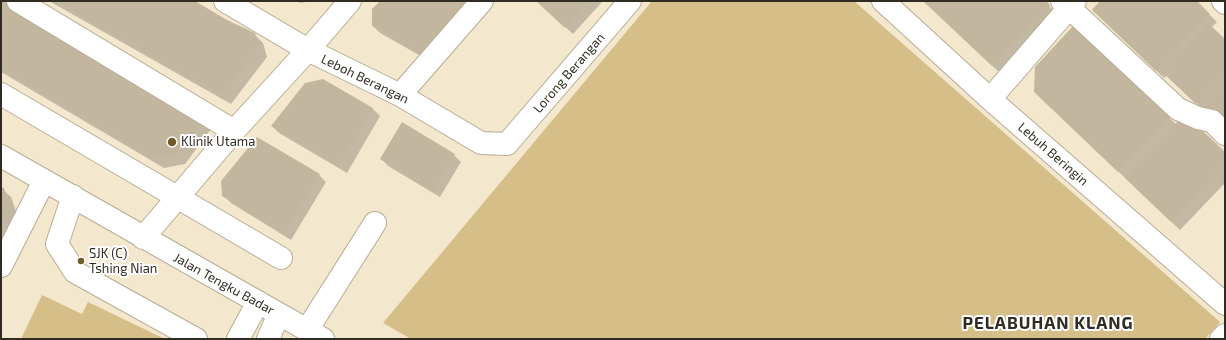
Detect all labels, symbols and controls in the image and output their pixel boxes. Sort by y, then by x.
street label: Lorong Berangan [530,30,608,116]
street label: Leboh Berangan [319,51,411,107]
street label: Lebuh Beringin [1015,119,1091,189]
place label: Klinik Utama [181,134,255,150]
marker: Klinik Utama [166,136,178,148]
place label: SJK (C) Tshing Nian [89,246,157,277]
street label: Jalan Tengku Badar [171,250,277,318]
marker: SJK (C) Tshing Nian [76,256,86,266]
district label: PELABUHAN KLANG [962,313,1134,333]

